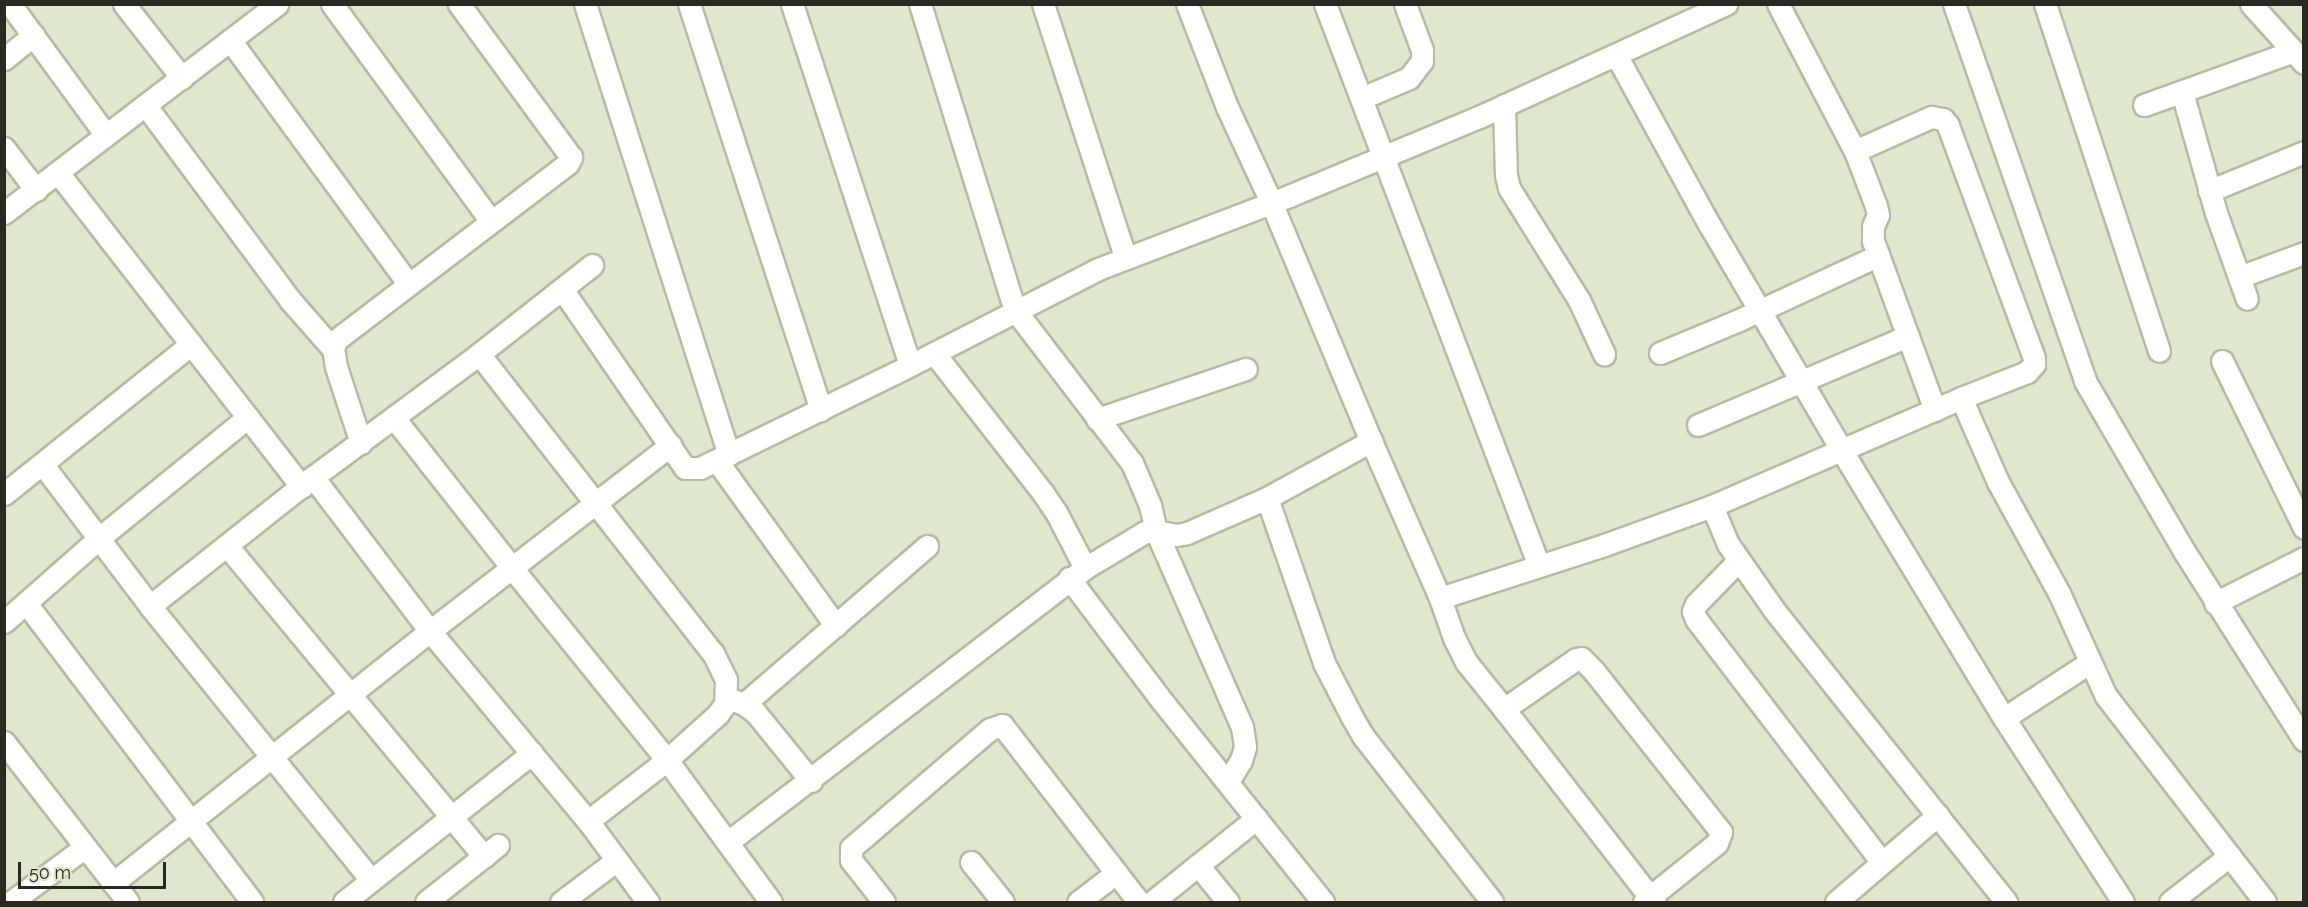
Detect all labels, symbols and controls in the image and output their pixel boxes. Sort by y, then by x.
scale bar [21,850,170,888]
text: 50 m [29,862,71,883]

